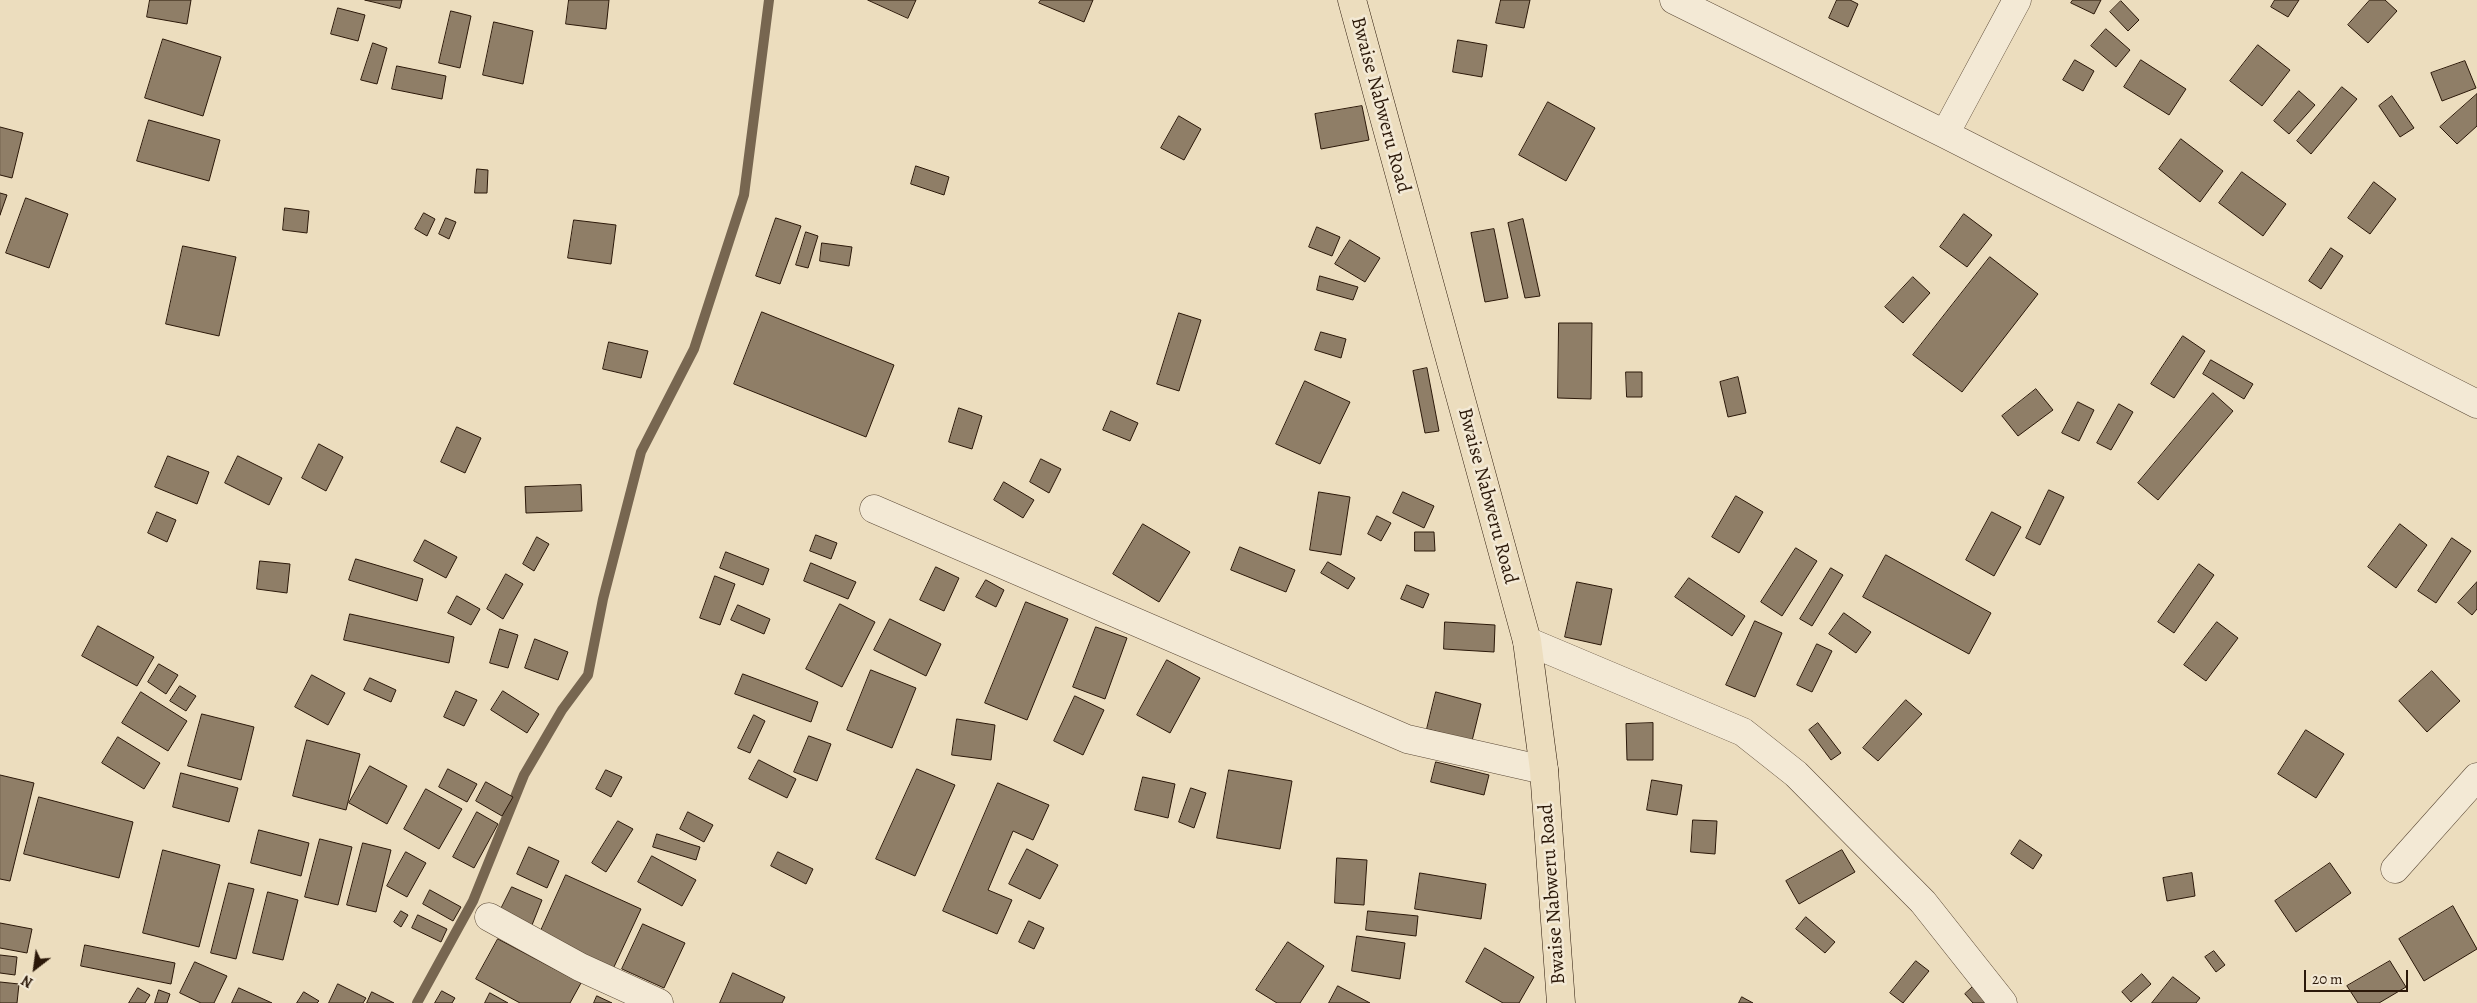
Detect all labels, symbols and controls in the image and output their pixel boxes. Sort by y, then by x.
street label: Bwaise Nabweru Road [1345,14,1415,196]
street label: Bwaise Nabweru Road [1452,405,1522,587]
street label: Bwaise Nabweru Road [1535,803,1571,985]
north arrow [10,943,60,993]
scale bar [2307,960,2411,992]
text: 20 m [2312,969,2343,989]
text: N [18,971,36,992]

